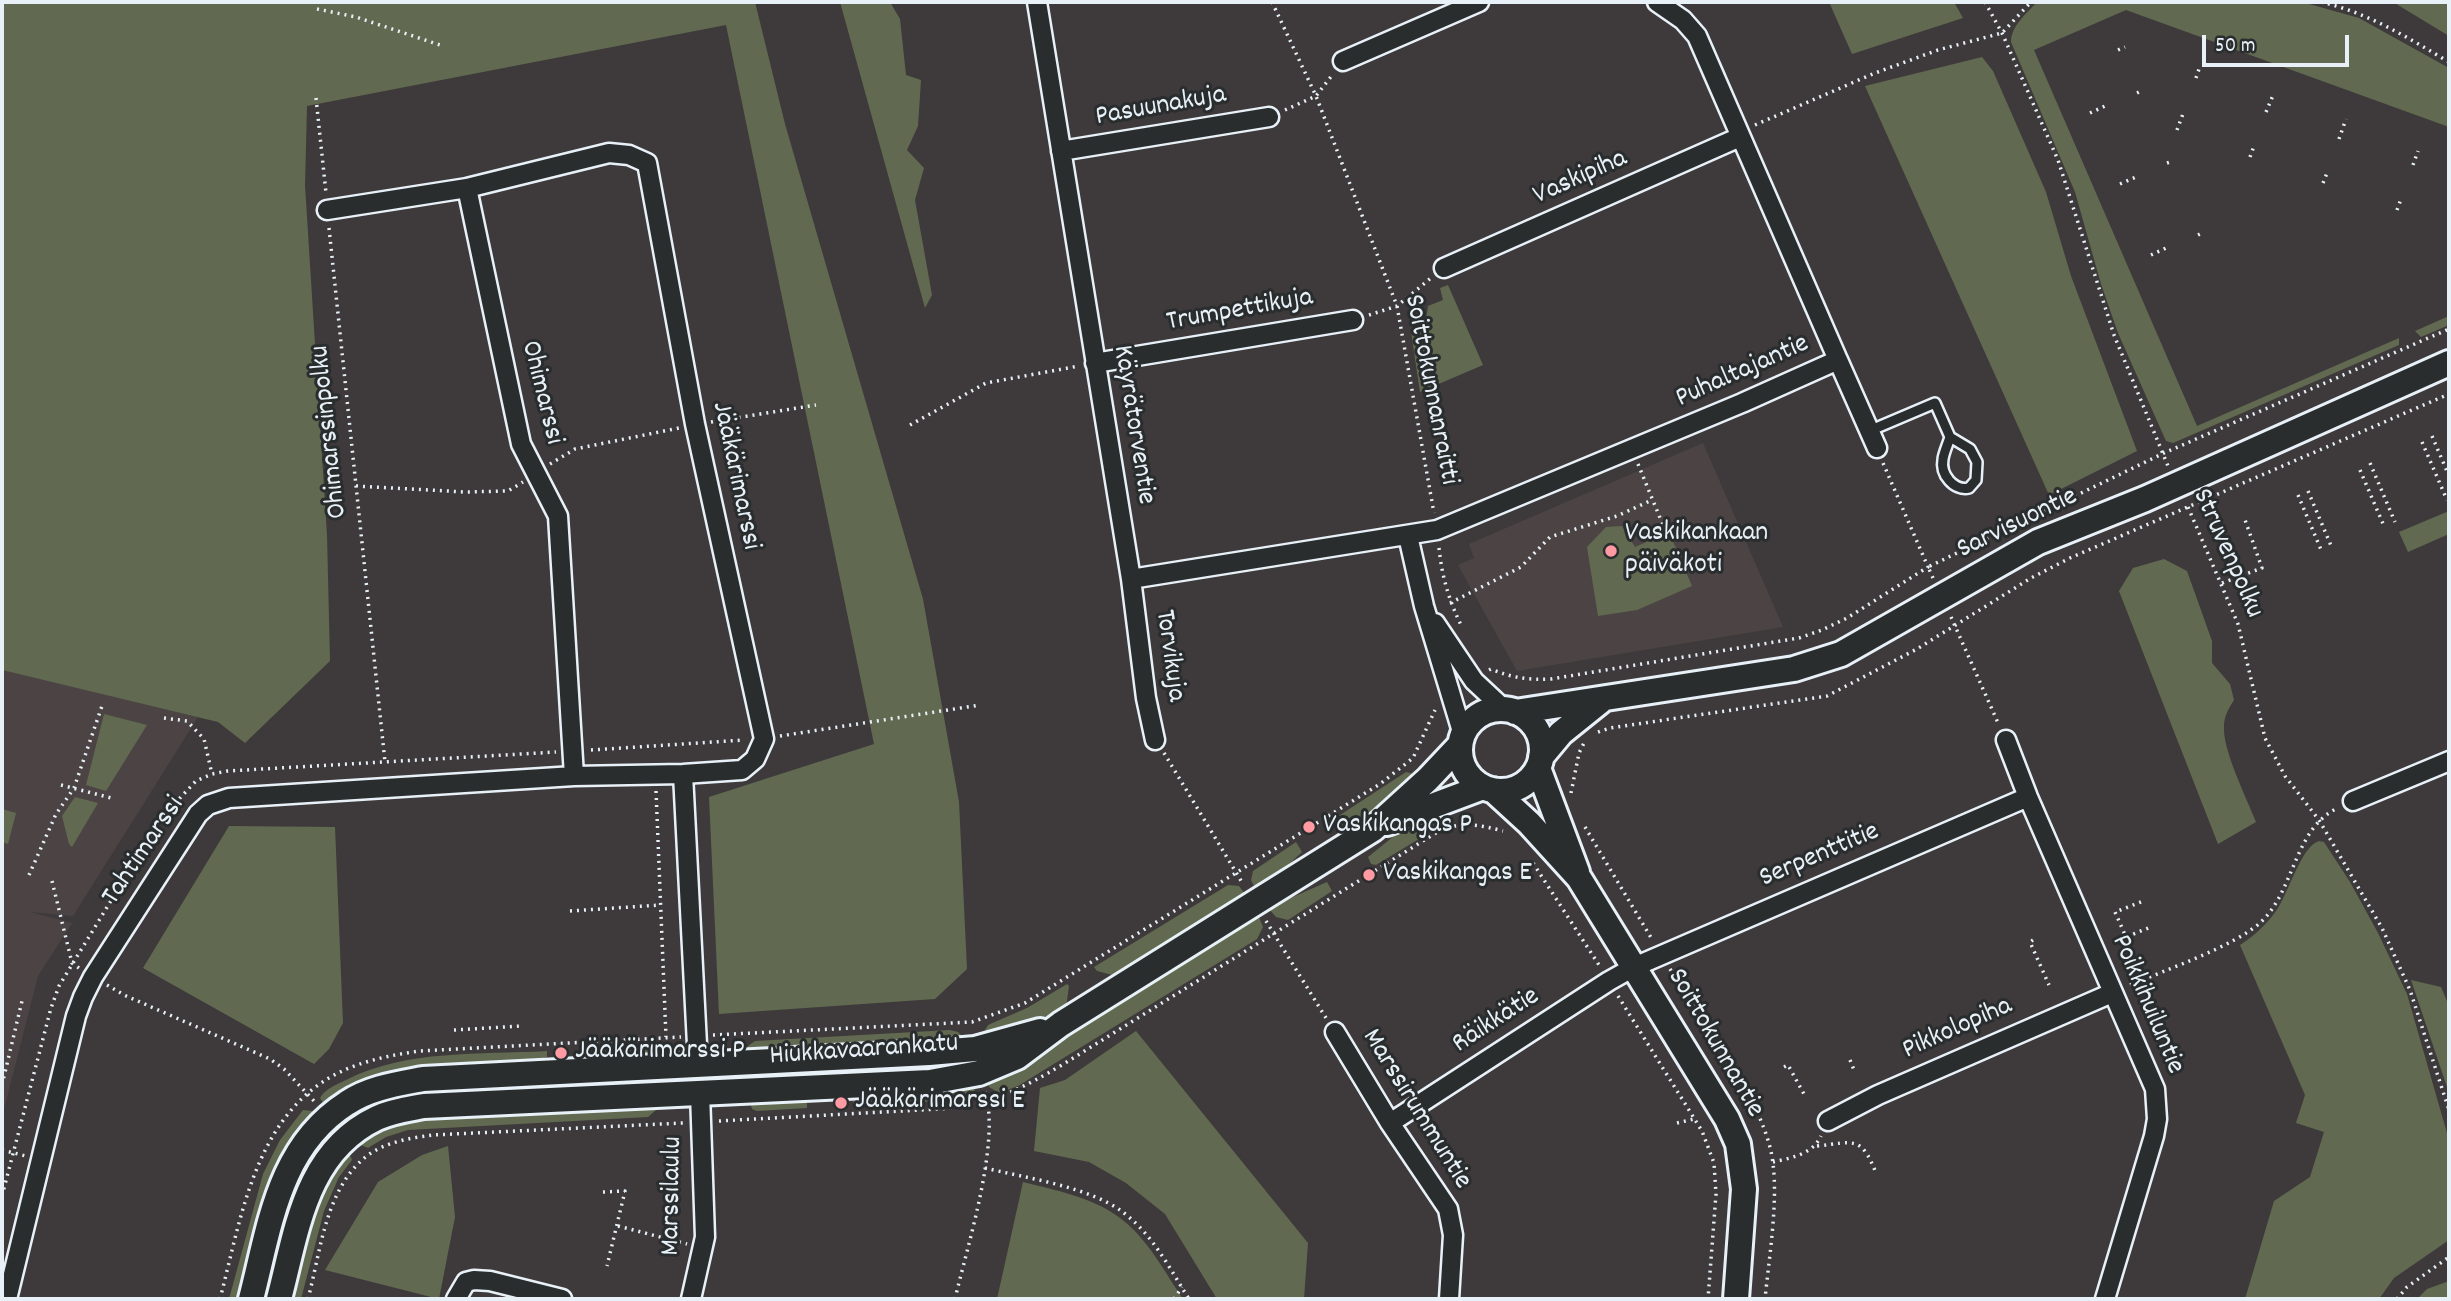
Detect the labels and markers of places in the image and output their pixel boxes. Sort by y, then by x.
place label: Vaskikankaan päiväkoti [1625,518,1768,584]
marker: Vaskikankaan päiväkoti [1603,543,1619,559]
place label: Vaskikangas P [1323,810,1472,844]
marker: Vaskikangas P [1301,819,1317,835]
place label: Vaskikangas E [1383,858,1532,892]
marker: Vaskikangas E [1361,867,1377,883]
place label: Jääkärimarssi P [575,1036,745,1070]
marker: Jääkärimarssi P [553,1045,569,1061]
place label: Jääkärimarssi E [855,1086,1025,1120]
marker: Jääkärimarssi E [833,1095,849,1111]

